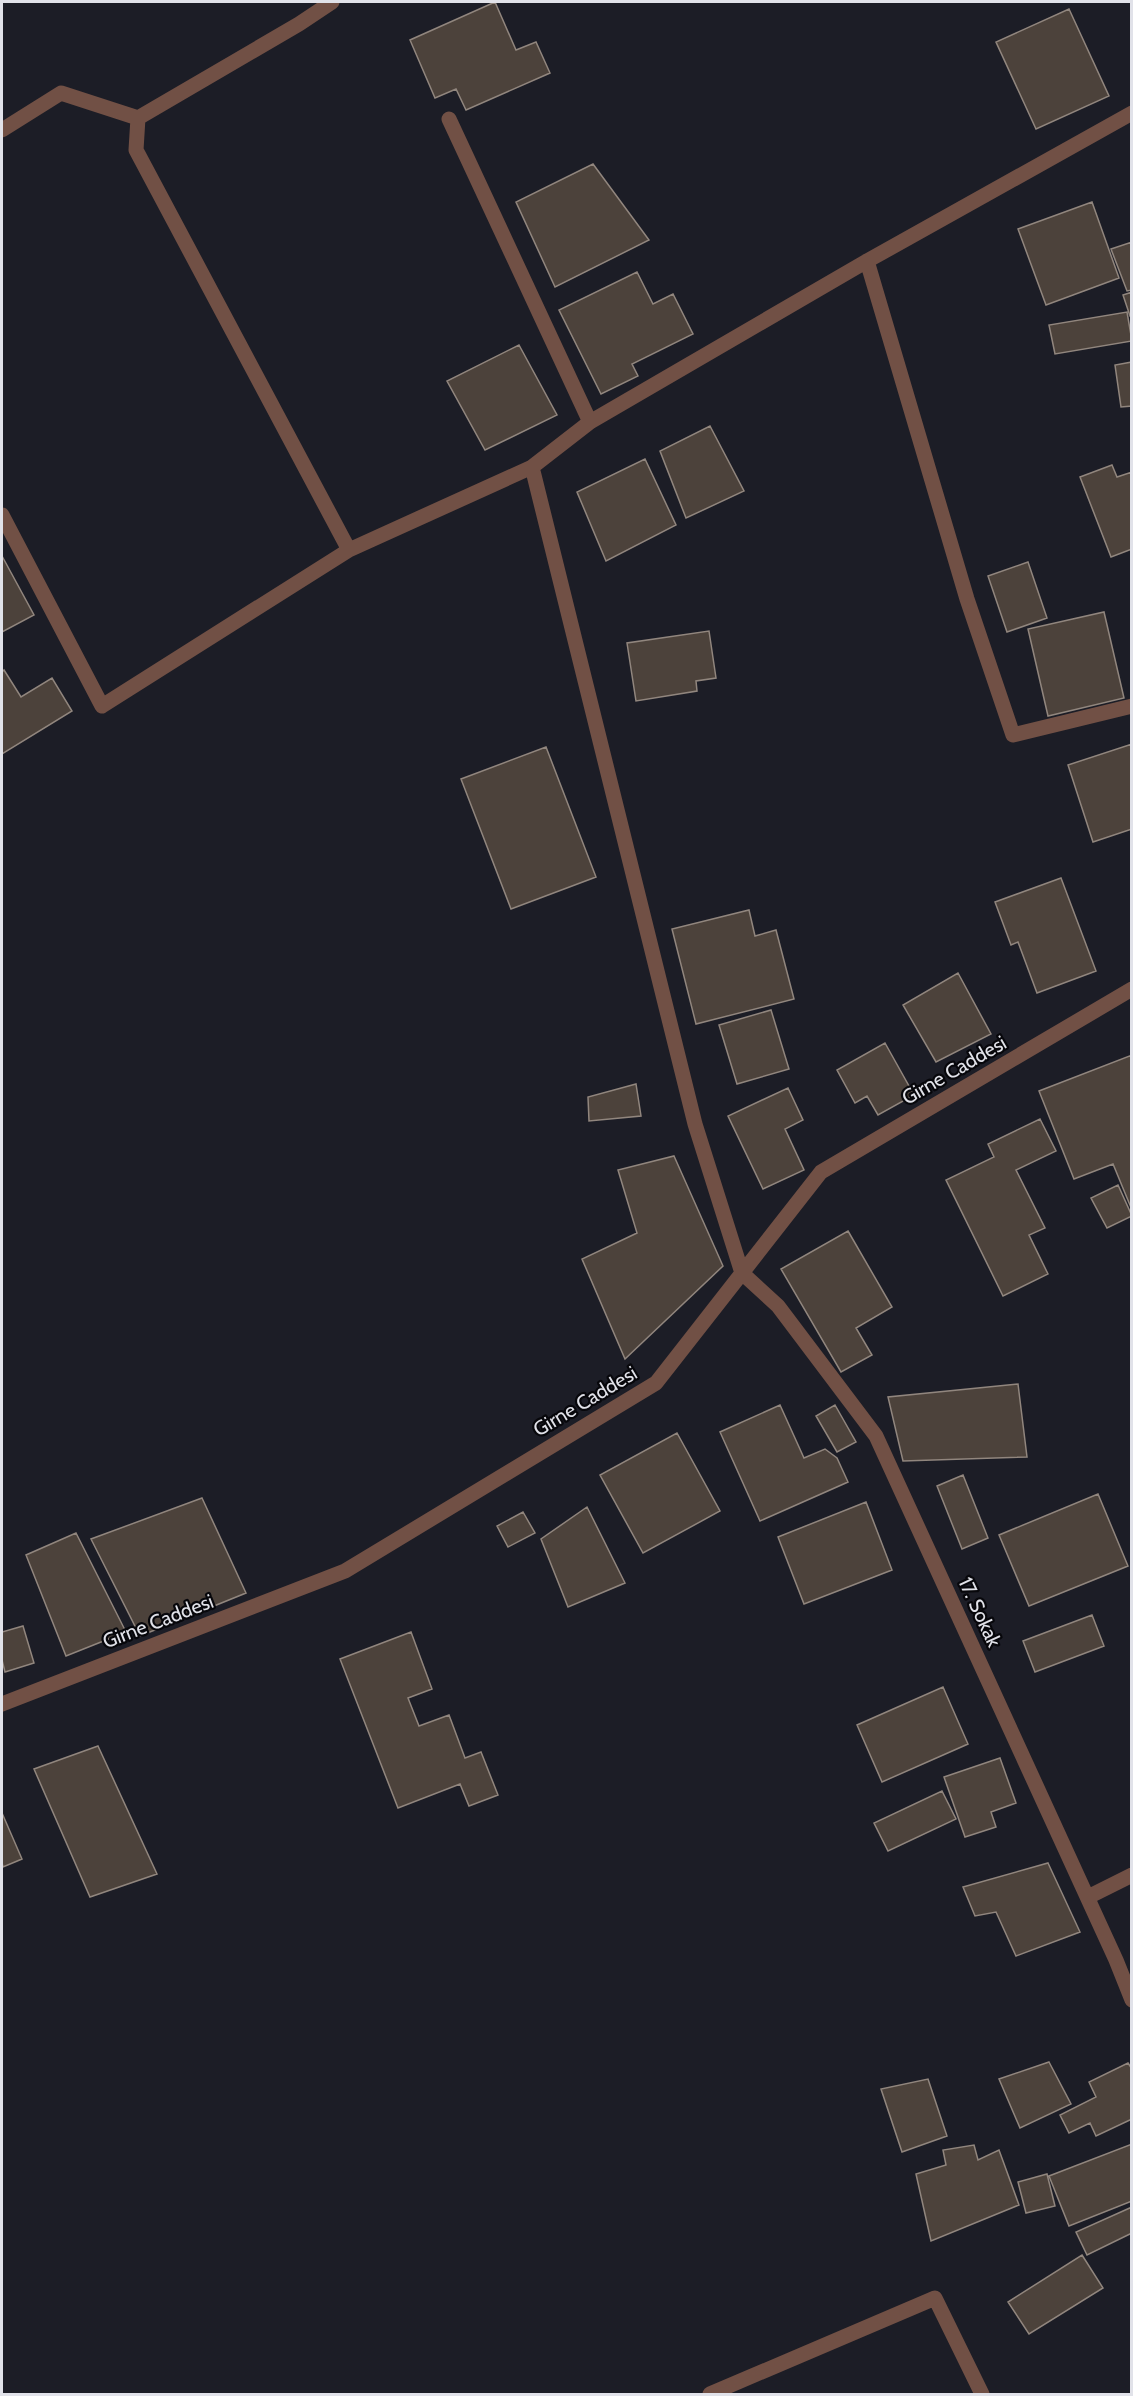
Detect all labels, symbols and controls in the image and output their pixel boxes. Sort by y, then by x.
street label: Girne Caddesi [897,1030,1011,1110]
street label: Girne Caddesi [529,1361,641,1441]
street label: 17. Sokak [953,1573,1007,1651]
street label: Girne Caddesi [99,1589,217,1653]

